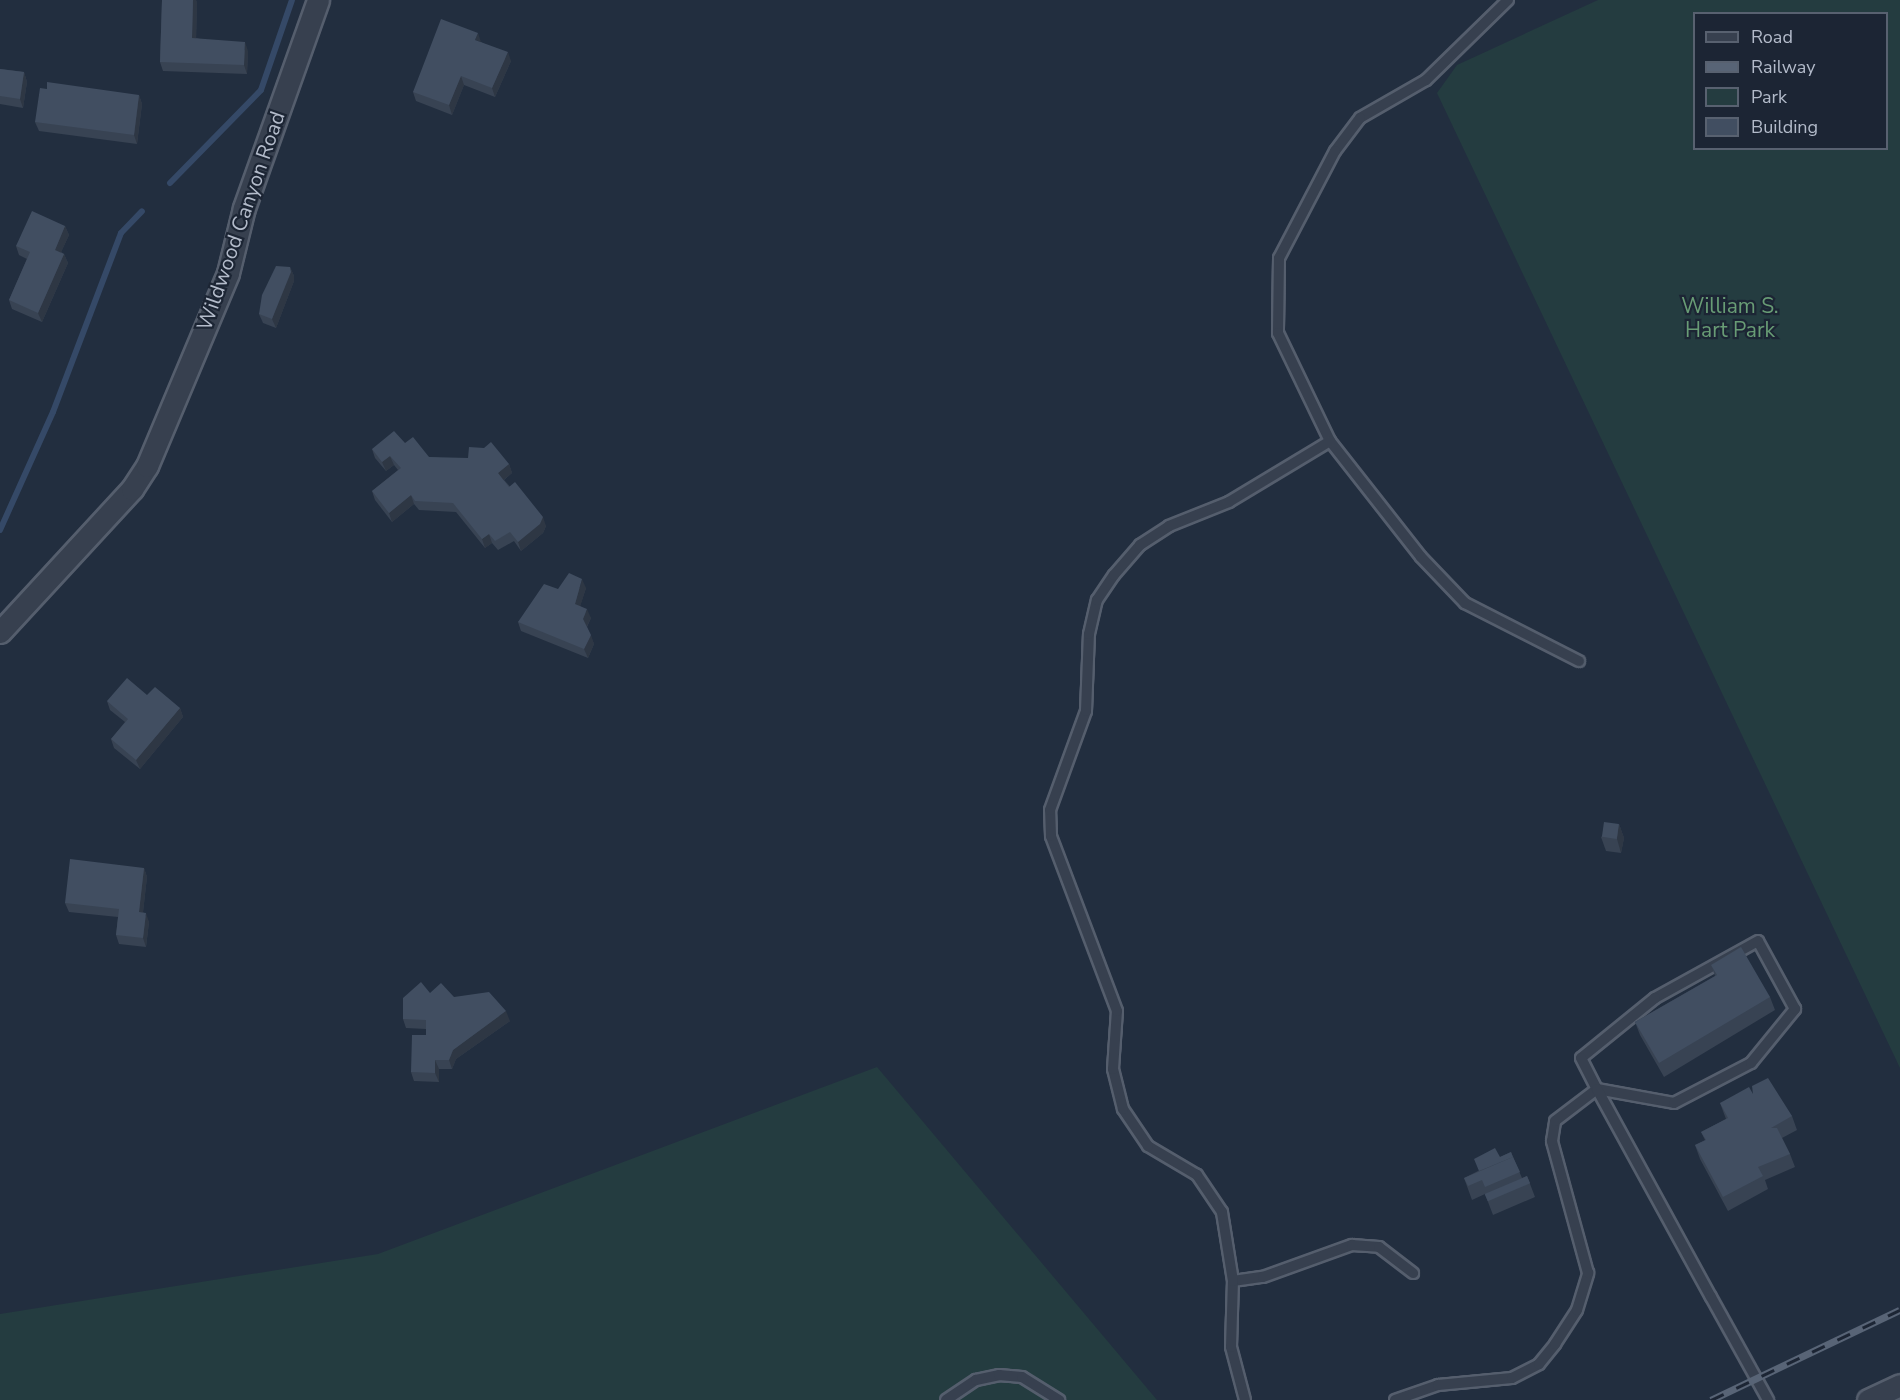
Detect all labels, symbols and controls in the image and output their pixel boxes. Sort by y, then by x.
legend [1693,12,1888,150]
text: Road [1751,25,1793,49]
text: Railway [1751,55,1816,79]
text: Park [1751,85,1787,109]
street label: Wildwood Canyon Road [192,108,290,334]
text: Building [1751,115,1818,139]
park label: William S. Hart Park [1681,293,1779,343]

